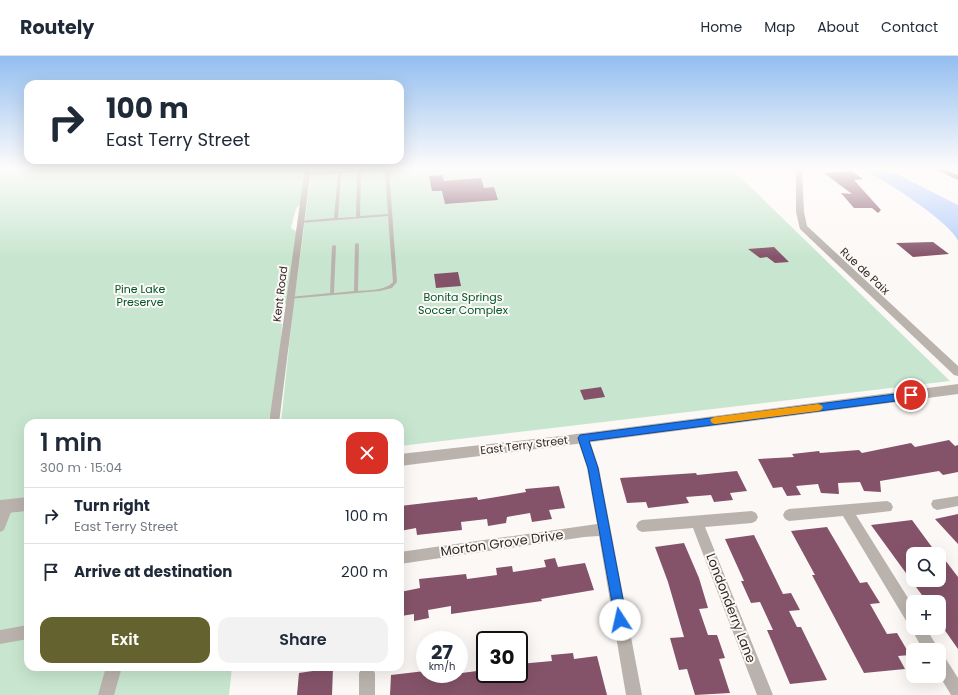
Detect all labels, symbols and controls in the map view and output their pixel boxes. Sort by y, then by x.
text: Routely [20,14,94,41]
text: Home [700,17,742,37]
text: Map [764,17,795,37]
text: About [817,17,859,37]
text: Contact [881,17,938,37]
text: 100 m [106,89,189,128]
icon: right [40,96,92,148]
text: East Terry Street [106,127,250,152]
street label: Rue de Paix [837,244,894,299]
street label: Kent Road [269,265,291,323]
park label: Pine Lake Preserve [115,281,165,310]
park label: Bonita Springs Soccer Complex [418,289,509,318]
pin [894,378,928,412]
icon: arrive [900,384,922,406]
text: 1 min [40,426,102,459]
button: close [346,432,388,474]
street label: East Terry Street [479,432,569,458]
text: 300 m · 15:04 [40,458,122,477]
text: Turn right [74,495,150,516]
icon: right [40,505,62,527]
text: 100 m [345,505,388,526]
text: East Terry Street [74,517,178,536]
street label: Morton Grove Drive [439,525,565,561]
map controls [906,547,946,683]
button: search [906,547,946,587]
street label: Londonderry Lane [701,551,761,665]
icon: arrive [40,561,62,583]
text: Arrive at destination [74,561,232,582]
text: 200 m [341,561,388,582]
button: + [906,595,946,635]
position arrow [599,599,641,641]
button: Exit [40,617,210,663]
button: Share [218,617,388,663]
speed limit sign: 30 [476,631,528,683]
text: 27 [431,638,453,666]
button: − [906,643,946,683]
text: km/h [429,659,455,674]

